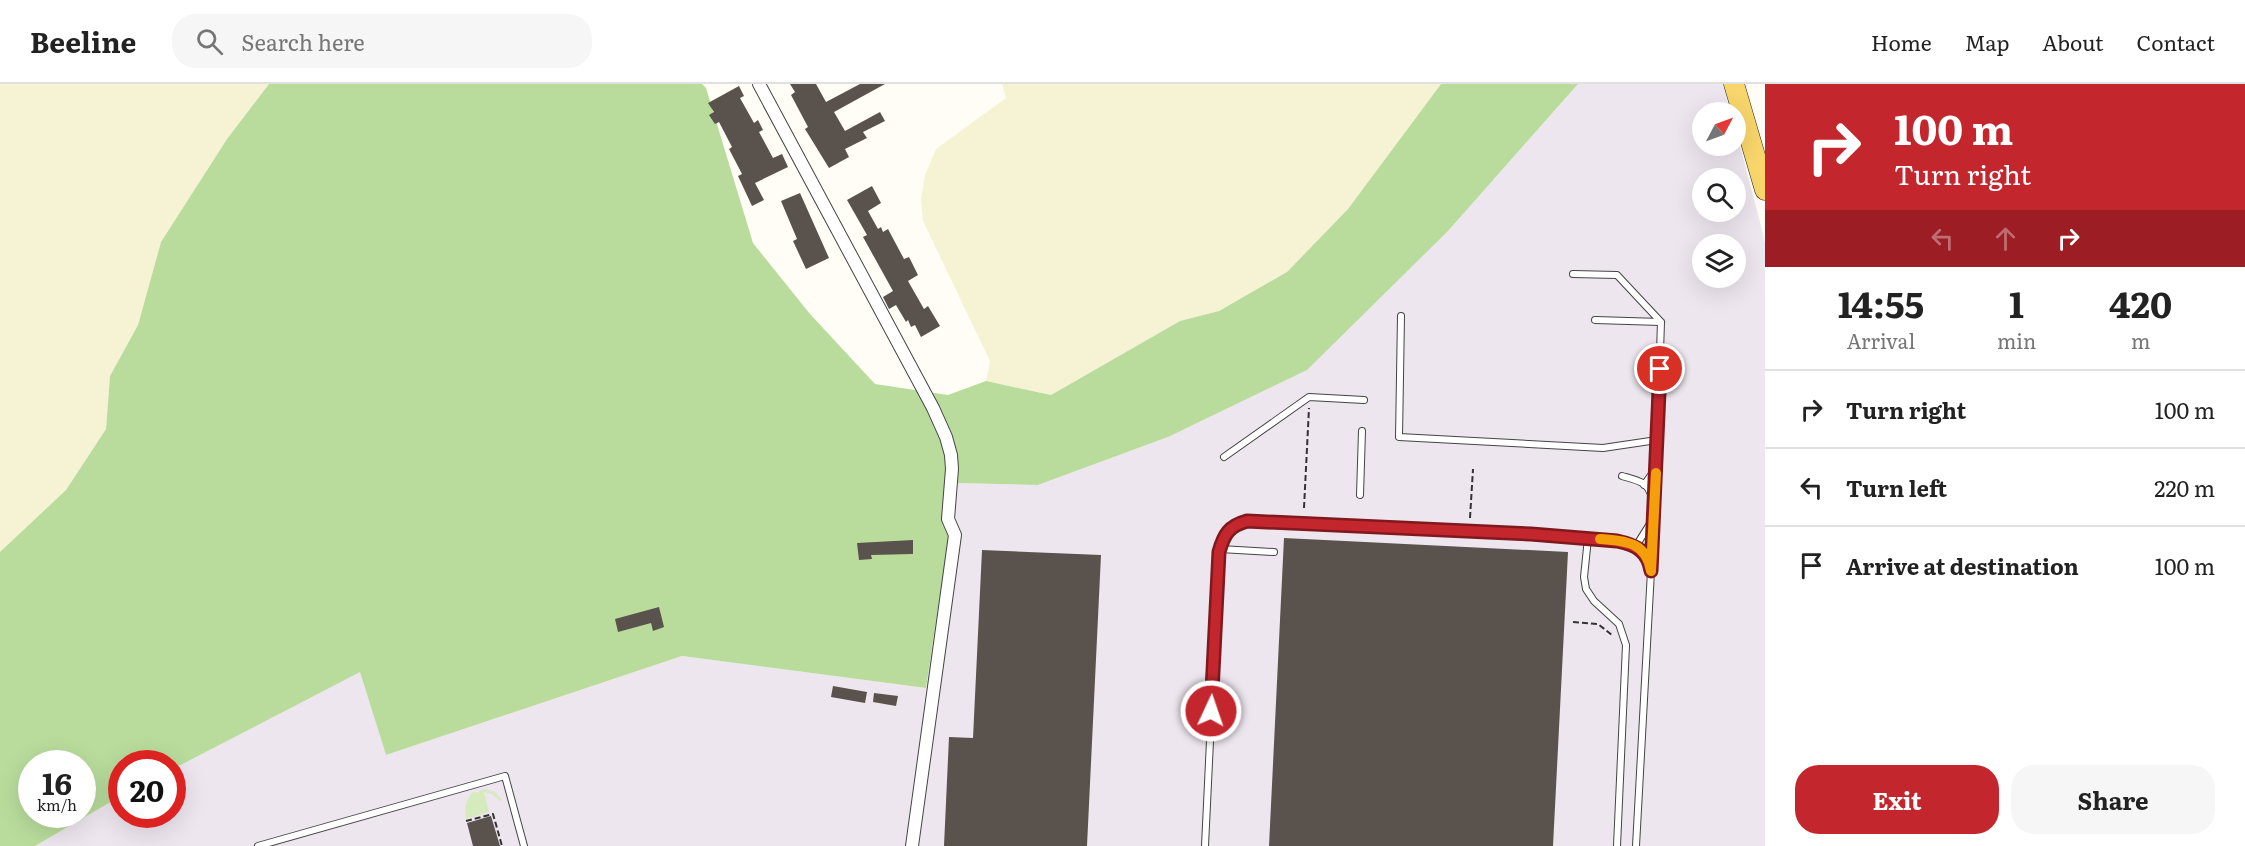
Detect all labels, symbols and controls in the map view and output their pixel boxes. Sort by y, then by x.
search box [172,14,592,68]
text: Beeline [30,20,136,62]
icon: search [193,25,226,58]
text: Search here [241,25,365,58]
text: Home [1871,26,1932,57]
text: Map [1965,26,2009,57]
text: About [2042,26,2104,57]
text: Contact [2137,26,2215,57]
text: 100 m [1894,96,2013,158]
north arrow [1692,102,1746,156]
map controls [1692,102,1746,288]
icon: right [1795,108,1873,186]
text: Turn right [1894,153,2031,193]
button: search [1692,168,1746,222]
icon: left [1926,222,1959,255]
icon: ahead [1989,222,2022,255]
icon: right [2052,222,2085,255]
button: layers [1692,234,1746,288]
text: 14:55 [1838,276,1924,329]
text: 1 [2009,276,2024,329]
text: 420 [2109,276,2172,329]
text: Arrival [1847,325,1915,355]
text: min [1997,325,2036,355]
text: m [2131,325,2150,355]
pin [1634,343,1685,394]
icon: arrive [1643,352,1676,385]
icon: right [1795,393,1828,426]
text: Turn right [1846,393,1966,426]
text: 100 m [2155,393,2215,426]
icon: left [1795,471,1828,504]
text: Turn left [1846,471,1947,504]
text: 220 m [2154,471,2215,504]
icon: arrive [1795,549,1828,582]
text: Arrive at destination [1846,549,2079,582]
text: 100 m [2155,549,2215,582]
position arrow [1179,679,1243,743]
speed limit sign: 20 [108,750,186,828]
text: 16 [42,760,72,804]
button: Exit [1795,765,1999,834]
button: Share [2011,765,2215,834]
text: km/h [37,793,77,816]

